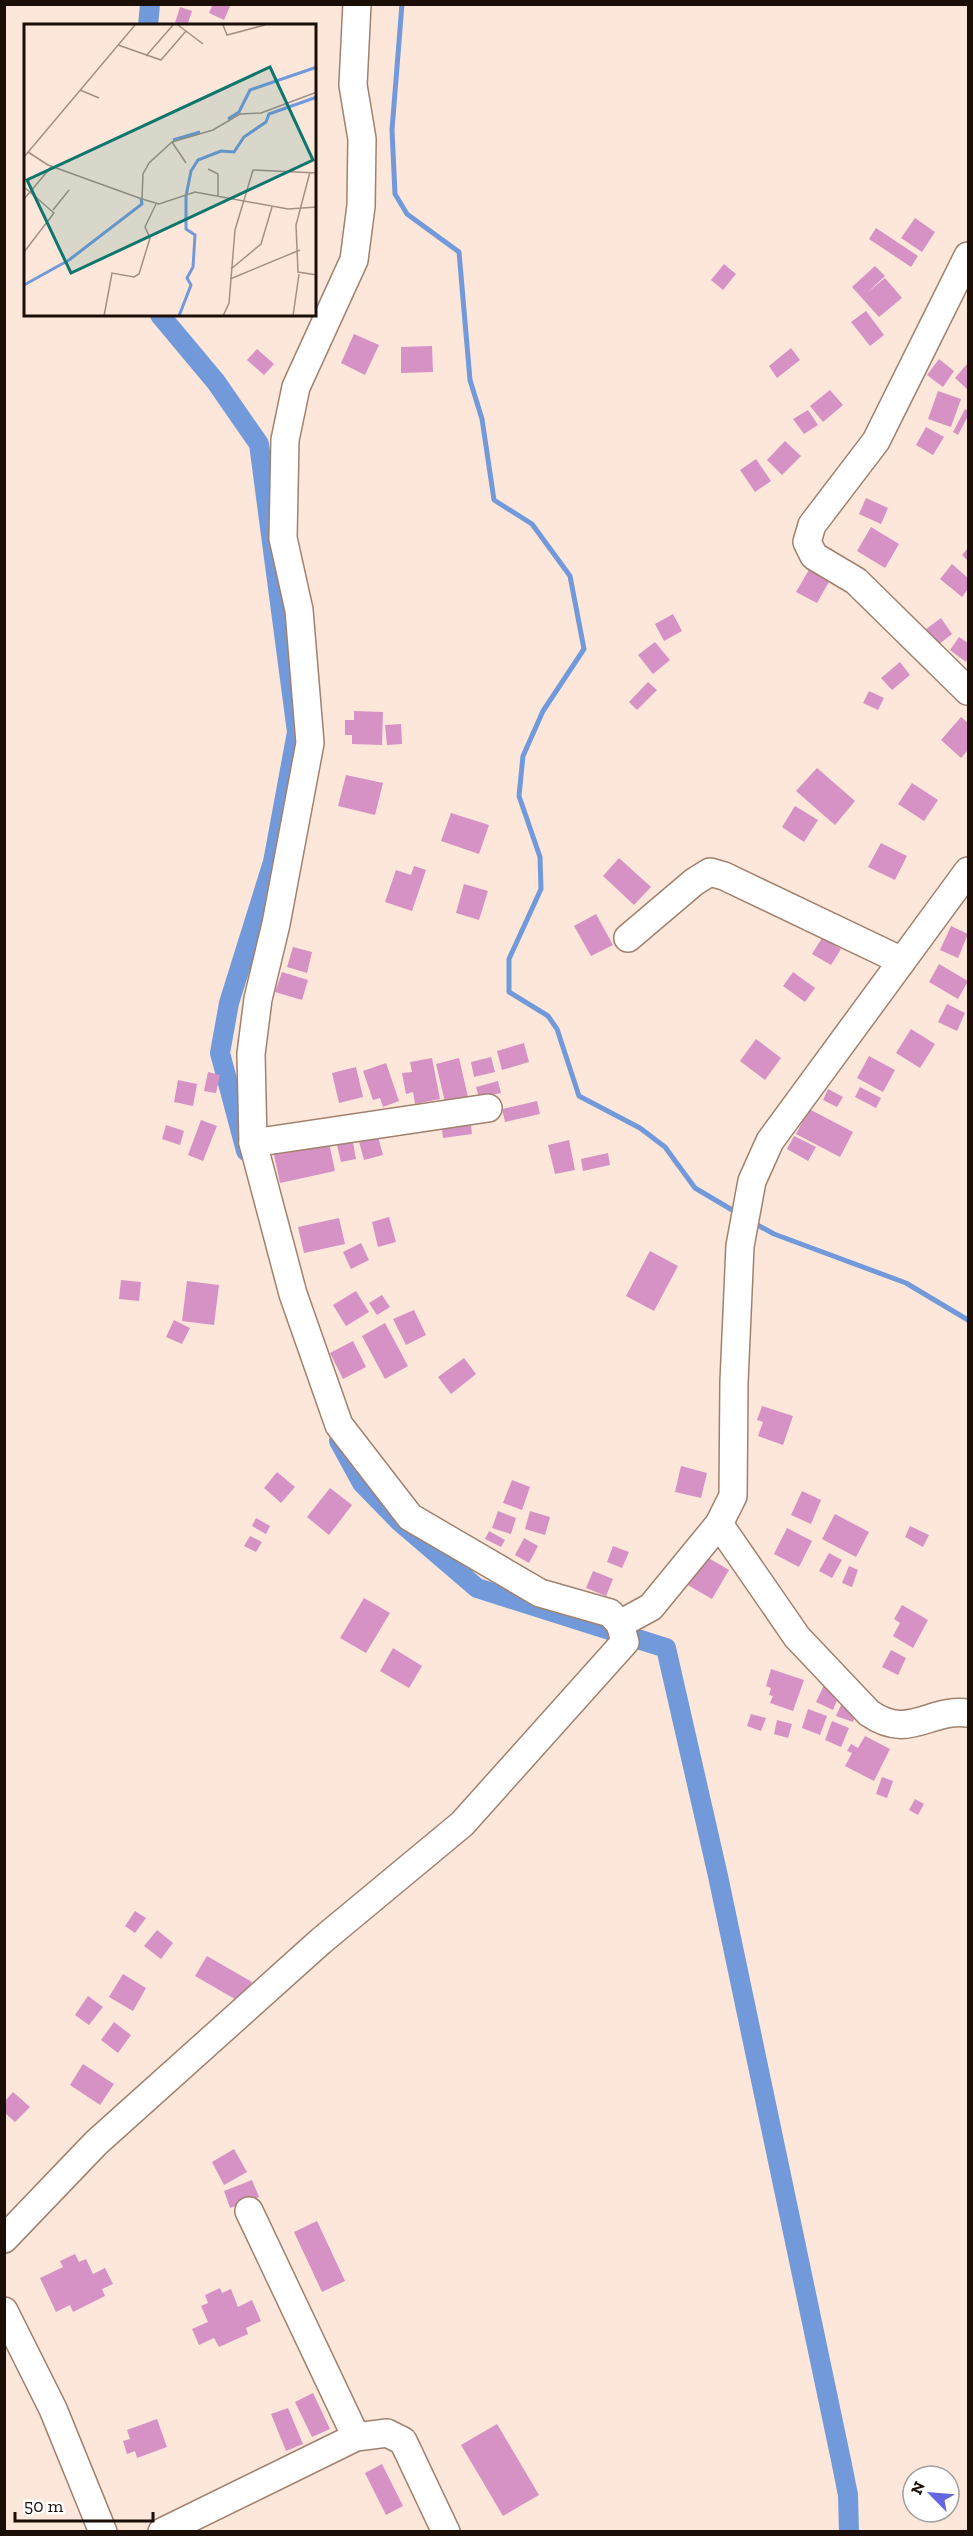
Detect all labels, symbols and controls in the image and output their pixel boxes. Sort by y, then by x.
inset map [24,24,316,316]
north arrow [901,2464,961,2524]
text: N [907,2478,929,2497]
scale bar [15,2485,153,2523]
text: 50 m [24,2495,64,2517]

